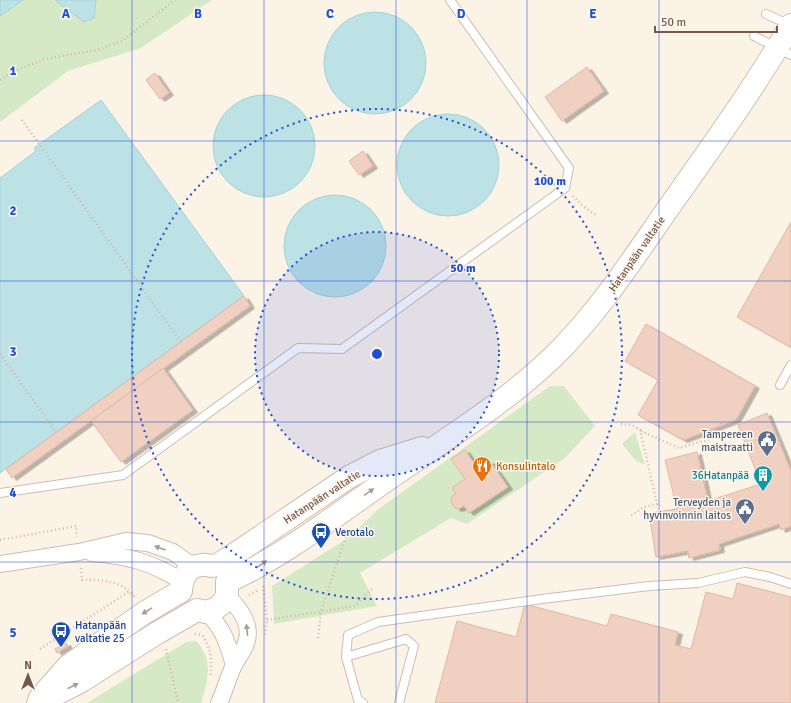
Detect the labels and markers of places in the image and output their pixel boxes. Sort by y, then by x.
centre of rings [370,347,384,361]
place label: Tampereen maistraatti [701,428,753,454]
public building icon: Tampereen maistraatti [756,429,778,457]
restaurant icon: Konsulintalo [471,455,493,483]
place label: Konsulintalo [496,460,556,473]
building icon: 36Hatanpää [752,464,774,492]
place label: 36Hatanpää [692,469,749,482]
place label: Terveyden ja hyvinvoinnin laitos [643,496,731,522]
public building icon: Terveyden ja hyvinvoinnin laitos [734,497,756,525]
bus stop icon: Verotalo [310,521,332,549]
place label: Verotalo [335,526,374,539]
place label: Hatanpään valtatie 25 [75,619,126,645]
bus stop icon: Hatanpään valtatie 25 [50,620,72,648]

